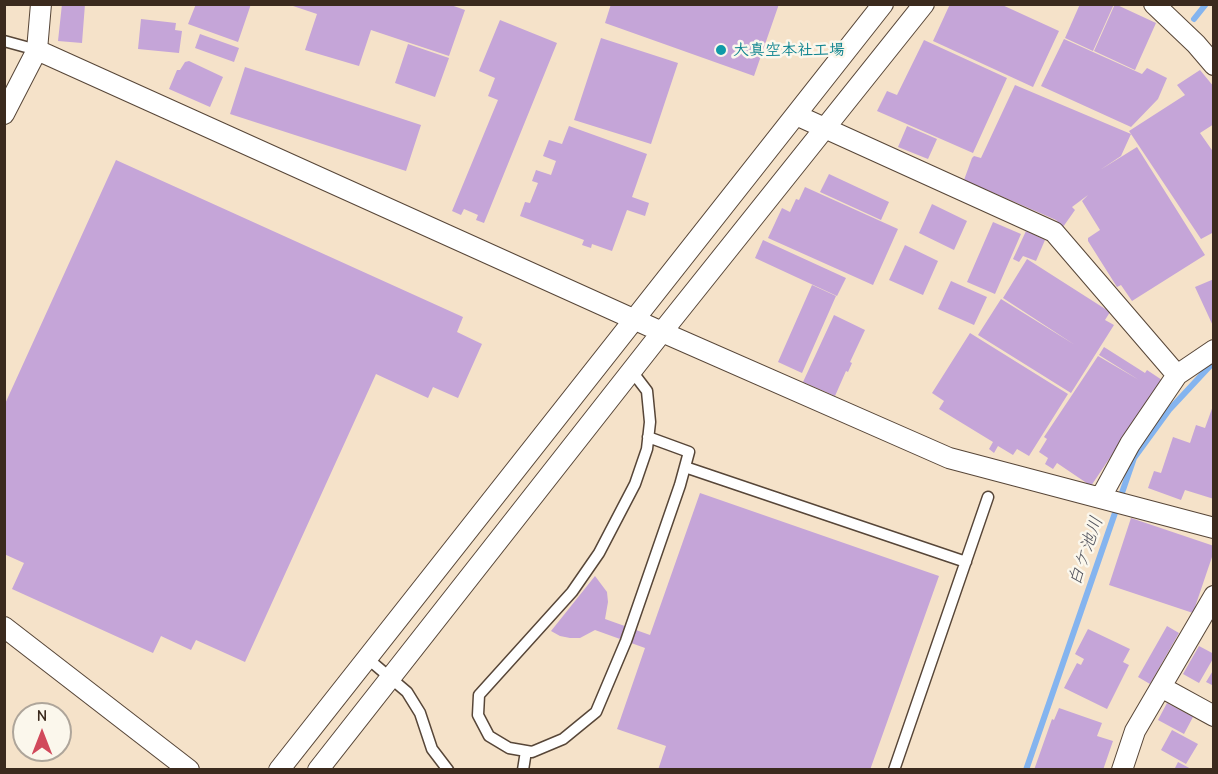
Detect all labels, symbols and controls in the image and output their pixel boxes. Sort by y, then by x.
place label: 大真空本社工場 [733,40,845,60]
marker: 大真空本社工場 [714,43,728,57]
water label: 白ケ池川 [1064,513,1108,589]
north arrow [12,702,72,762]
text: N [37,707,47,725]

